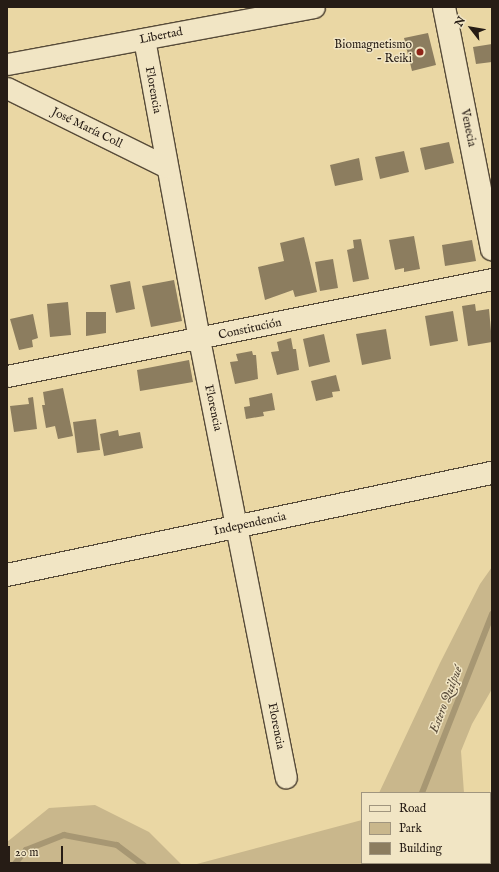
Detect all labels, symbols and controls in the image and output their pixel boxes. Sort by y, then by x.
north arrow [451,8,491,48]
text: N [452,14,469,30]
street label: Libertad [138,25,184,47]
place label: Biomagnetismo - Reiki [334,38,412,66]
marker: Biomagnetismo - Reiki [415,47,425,57]
street label: Florencia [142,66,164,114]
street label: José María Coll [49,105,125,151]
street label: Venecia [457,108,479,148]
street label: Constitución [217,315,283,343]
street label: Florencia [201,383,225,433]
street label: Independencia [212,509,288,539]
water label: Estero Quilpué [427,664,467,736]
street label: Florencia [264,701,288,751]
legend [361,792,491,864]
text: Road [399,801,426,816]
text: Park [399,821,422,836]
scale bar [10,838,65,864]
text: Building [399,841,442,856]
text: 20 m [15,845,38,860]

